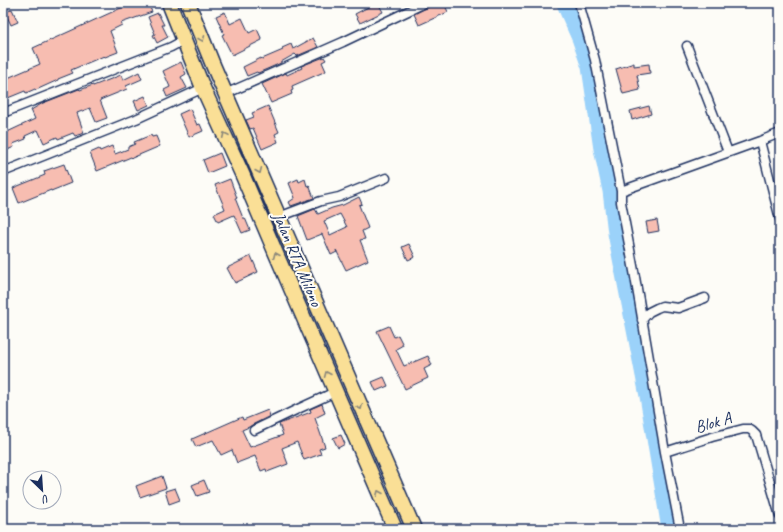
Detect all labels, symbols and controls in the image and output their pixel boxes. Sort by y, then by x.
one-way arrow [198,36,206,43]
one-way arrow [221,132,229,139]
one-way arrow [254,167,262,175]
street label: Jalan RTA Milono [268,208,327,310]
one-way arrow [273,251,281,259]
one-way arrow [324,371,332,378]
one-way arrow [356,403,364,410]
street label: Blok A [693,407,735,438]
north arrow [22,470,62,510]
one-way arrow [376,490,384,498]
text: U [38,492,52,508]

